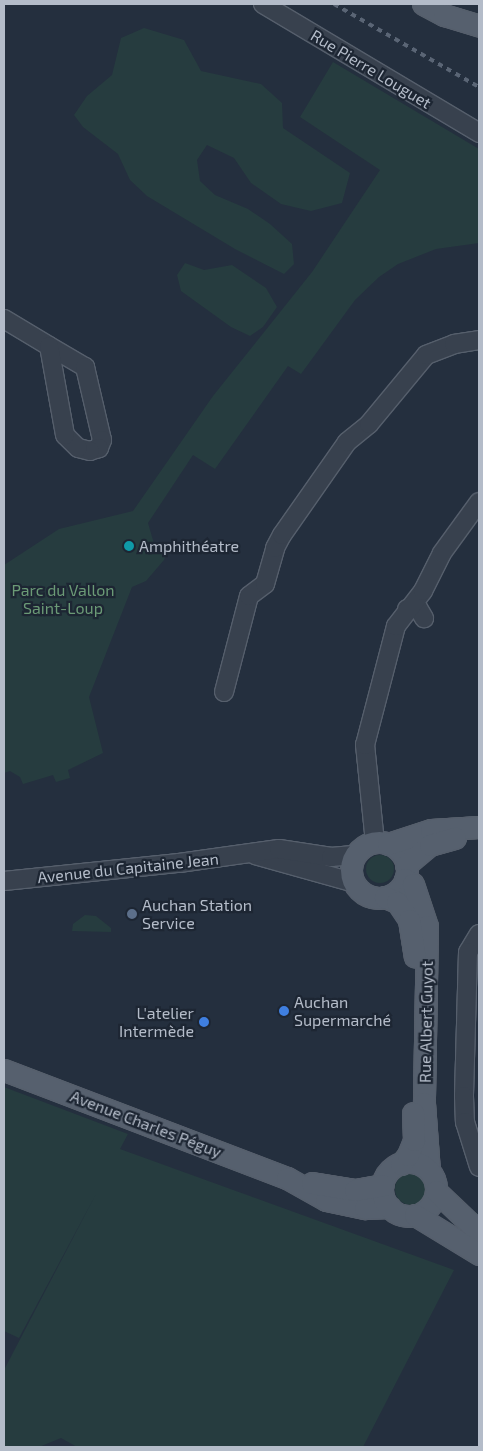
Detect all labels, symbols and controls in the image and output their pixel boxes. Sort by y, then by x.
street label: Rue Pierre Louguet [307,25,435,113]
place label: Amphithéatre [139,536,239,556]
marker: Amphithéatre [123,540,135,552]
park label: Parc du Vallon Saint-Loup [11,580,115,618]
street label: Avenue du Capitaine Jean [36,849,220,887]
place label: Auchan Station Service [142,895,252,933]
marker: Auchan Station Service [126,908,138,920]
street label: Rue Albert Guyot [415,961,437,1083]
place label: Auchan Supermarché [294,992,391,1030]
place label: L'atelier Intermède [119,1003,194,1041]
marker: Auchan Supermarché [278,1005,290,1017]
marker: L'atelier Intermède [198,1016,210,1028]
street label: Avenue Charles Péguy [68,1086,224,1162]

